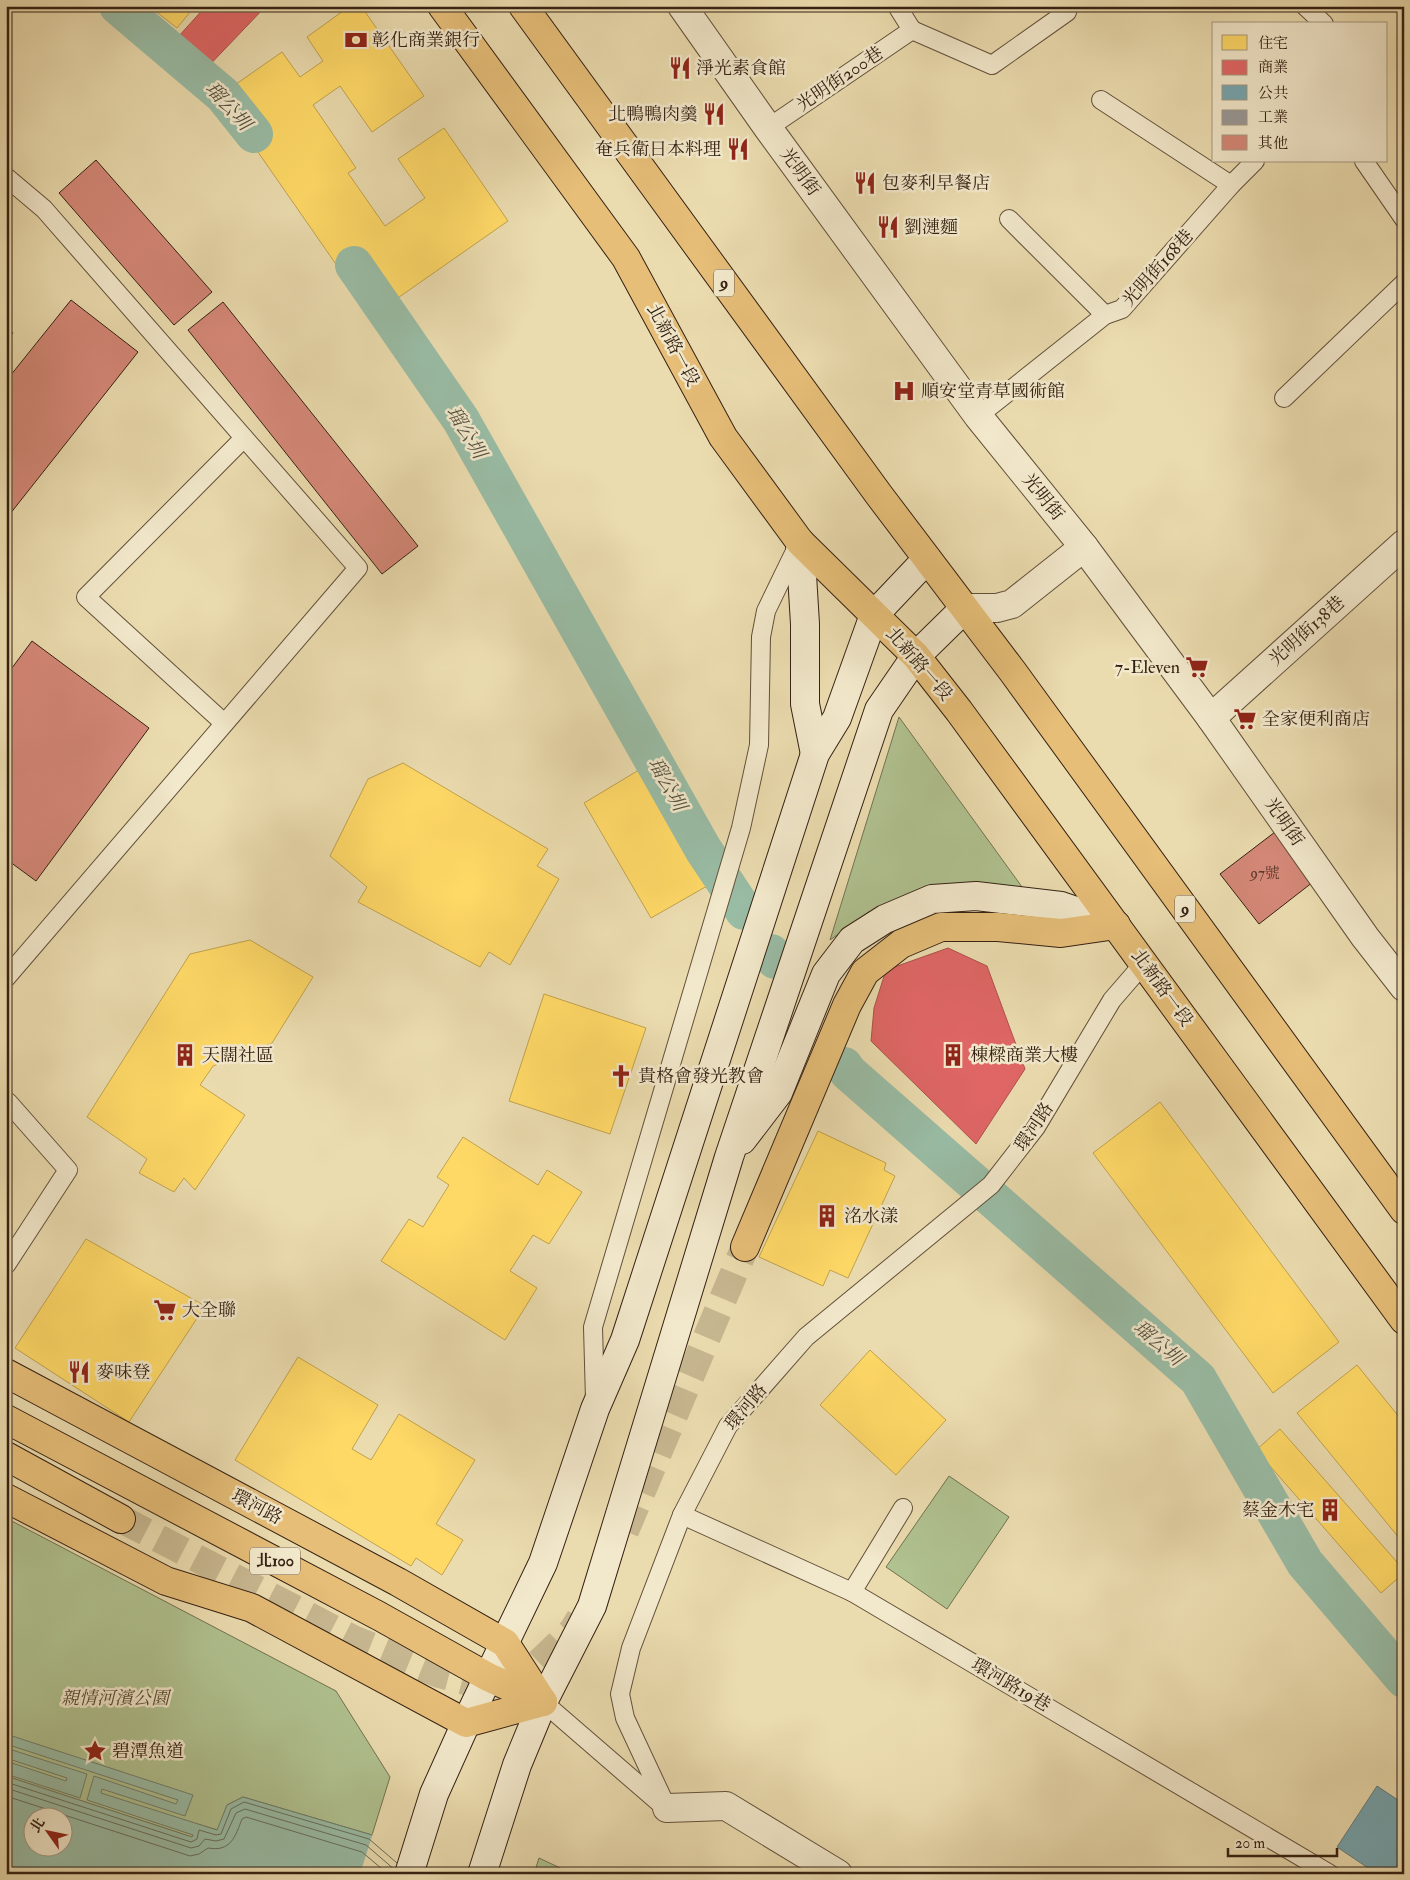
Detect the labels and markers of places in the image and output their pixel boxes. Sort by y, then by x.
bank icon: 彰化商業銀行 [343,27,369,53]
place label: 彰化商業銀行 [372,29,480,52]
restaurant icon: 淨光素食館 [667,55,693,81]
place label: 淨光素食館 [696,57,786,80]
restaurant icon: 北鴨鴨肉羹 [701,101,727,127]
place label: 北鴨鴨肉羹 [608,103,698,126]
restaurant icon: 奄兵衛日本料理 [725,136,751,162]
place label: 奄兵衛日本料理 [595,138,721,161]
restaurant icon: 包麥利早餐店 [852,170,878,196]
place label: 包麥利早餐店 [882,172,990,195]
restaurant icon: 劉漣麵 [875,214,901,240]
place label: 劉漣麵 [904,216,958,239]
hospital icon: 順安堂青草國術館 [891,378,917,404]
place label: 順安堂青草國術館 [921,380,1065,403]
supermarket icon: 7-Eleven [1184,654,1210,680]
place label: 7-Eleven [1115,656,1180,679]
supermarket icon: 全家便利商店 [1232,706,1258,732]
place label: 全家便利商店 [1262,708,1370,731]
building icon: 天闊社區 [172,1042,198,1068]
building icon: 棟樑商業大樓 [940,1042,966,1068]
place label: 天闊社區 [202,1044,274,1067]
place label: 棟樑商業大樓 [970,1044,1078,1067]
church icon: 貴格會發光教會 [608,1063,634,1089]
place label: 貴格會發光教會 [638,1065,764,1088]
building icon: 洺水漾 [814,1203,840,1229]
place label: 洺水漾 [844,1205,898,1228]
supermarket icon: 大全聯 [152,1297,178,1323]
place label: 大全聯 [182,1299,236,1322]
restaurant icon: 麥味登 [66,1359,92,1385]
place label: 麥味登 [96,1361,150,1384]
building icon: 蔡金木宅 [1317,1497,1343,1523]
place label: 蔡金木宅 [1242,1499,1314,1522]
place icon: 碧潭魚道 [82,1738,108,1764]
place label: 碧潭魚道 [112,1740,184,1763]

